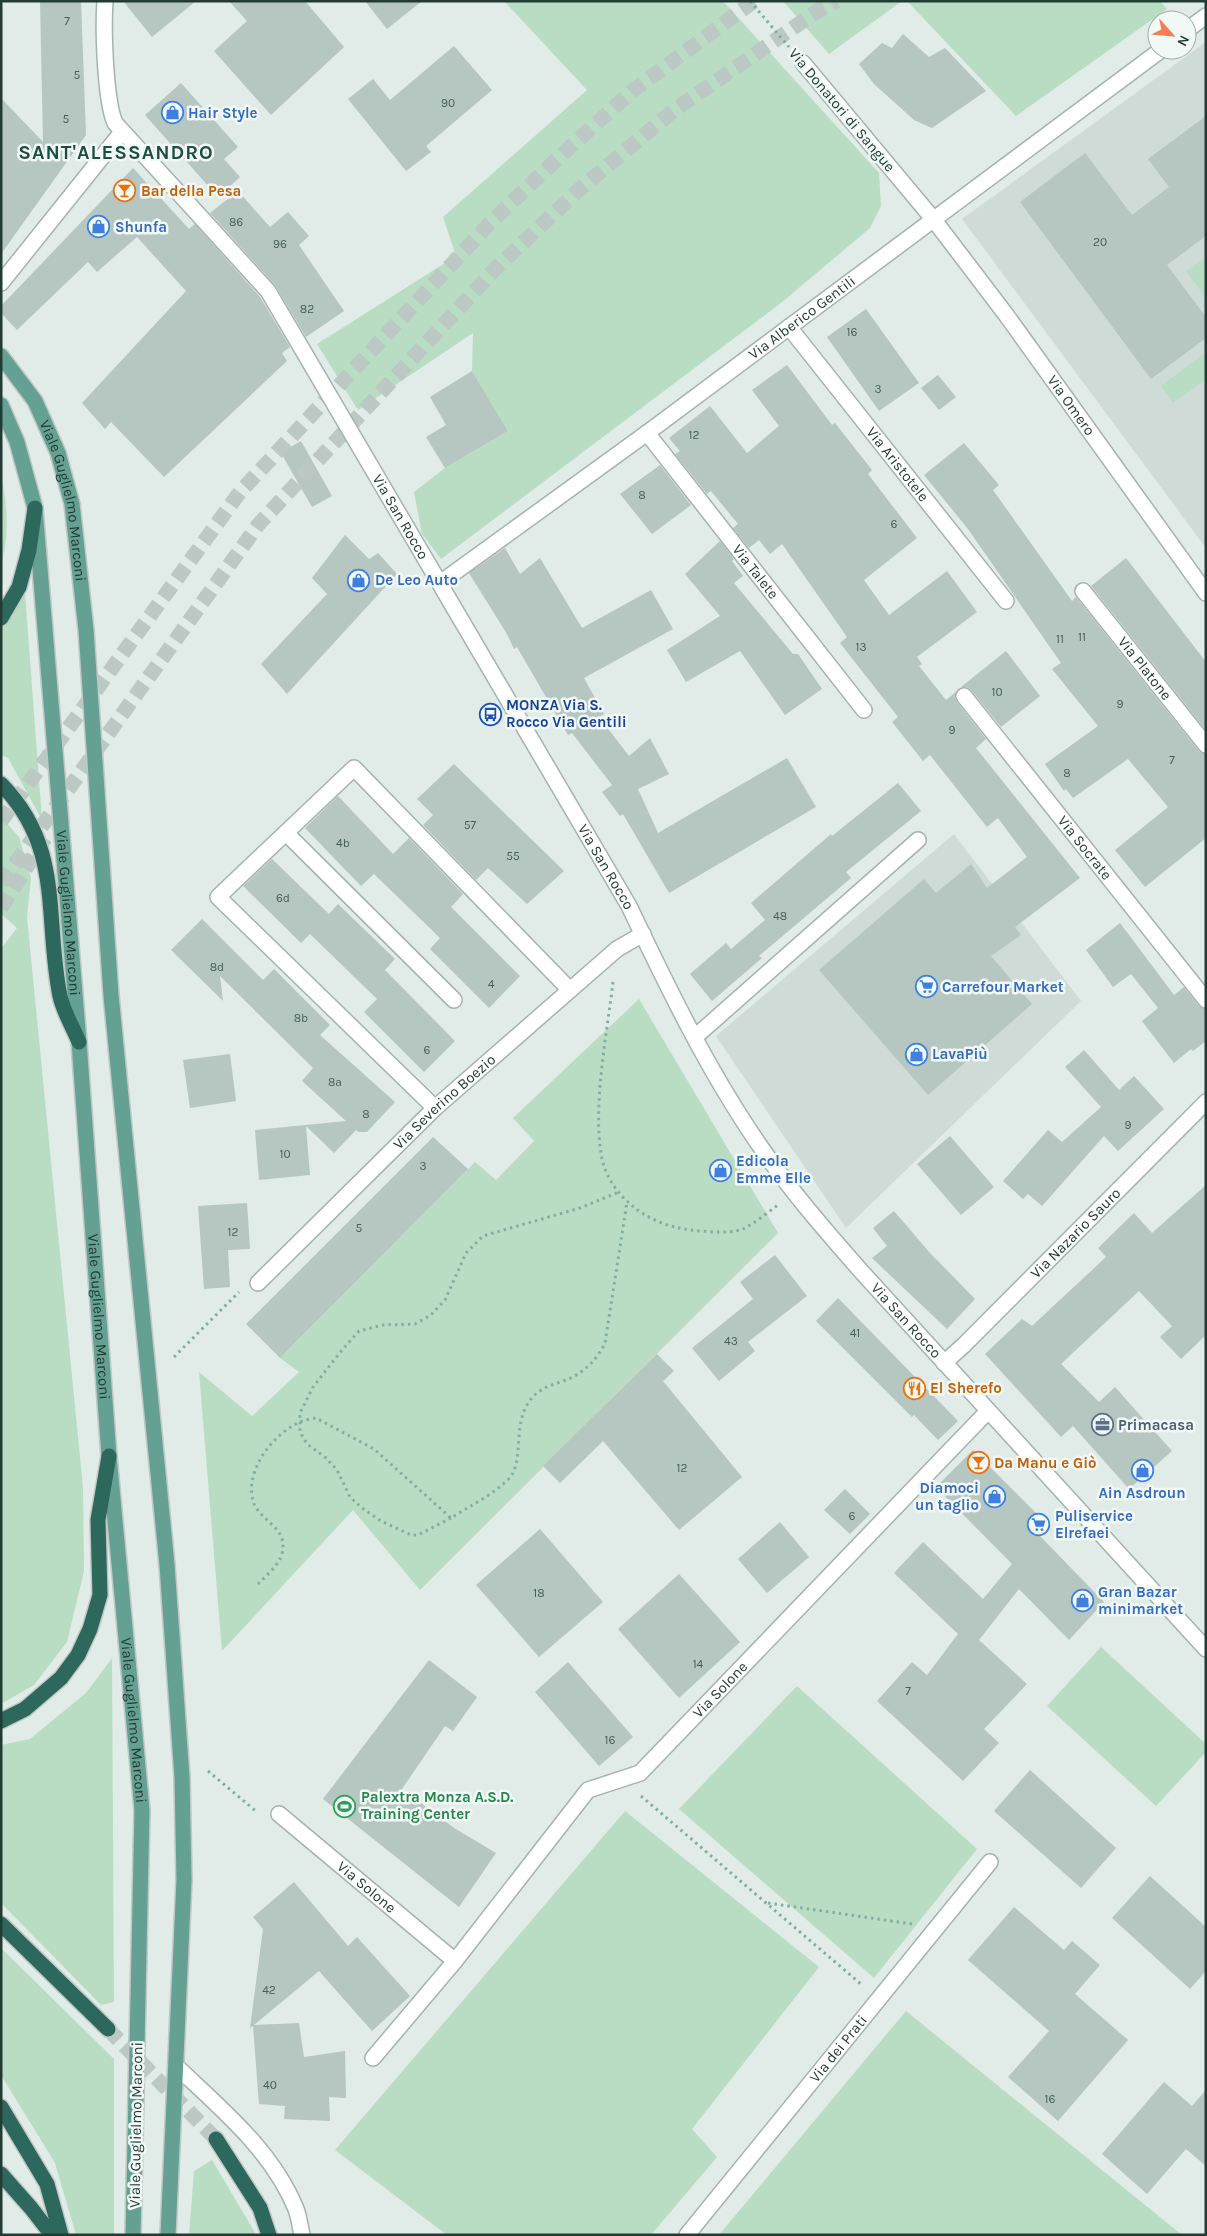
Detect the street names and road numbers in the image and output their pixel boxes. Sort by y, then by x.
street label: Via Donatori di Sangue [785,44,899,176]
street label: Via Alberico Gentili [745,272,859,363]
street label: Via Omero [1043,372,1099,439]
street label: Viale Guglielmo Marconi [35,417,90,582]
street label: Via Aristotele [863,423,933,505]
street label: Via San Rocco [369,471,433,563]
street label: Via Talete [729,541,783,602]
street label: Via Platone [1114,633,1176,704]
street label: Via Socrate [1054,812,1116,883]
street label: Via San Rocco [574,821,638,913]
street label: Viale Guglielmo Marconi [53,829,84,996]
street label: Via Severino Boezio [389,1050,499,1153]
street label: Via Nazario Sauro [1027,1184,1124,1282]
street label: Viale Guglielmo Marconi [84,1233,114,1400]
street label: Via San Rocco [867,1279,945,1362]
street label: Viale Guglielmo Marconi [117,1637,150,1804]
street label: Via Solone [689,1658,751,1722]
street label: Via Solone [333,1857,400,1917]
street label: Via dei Prati [806,2011,871,2086]
street label: Viale Guglielmo Marconi [126,2042,146,2208]

